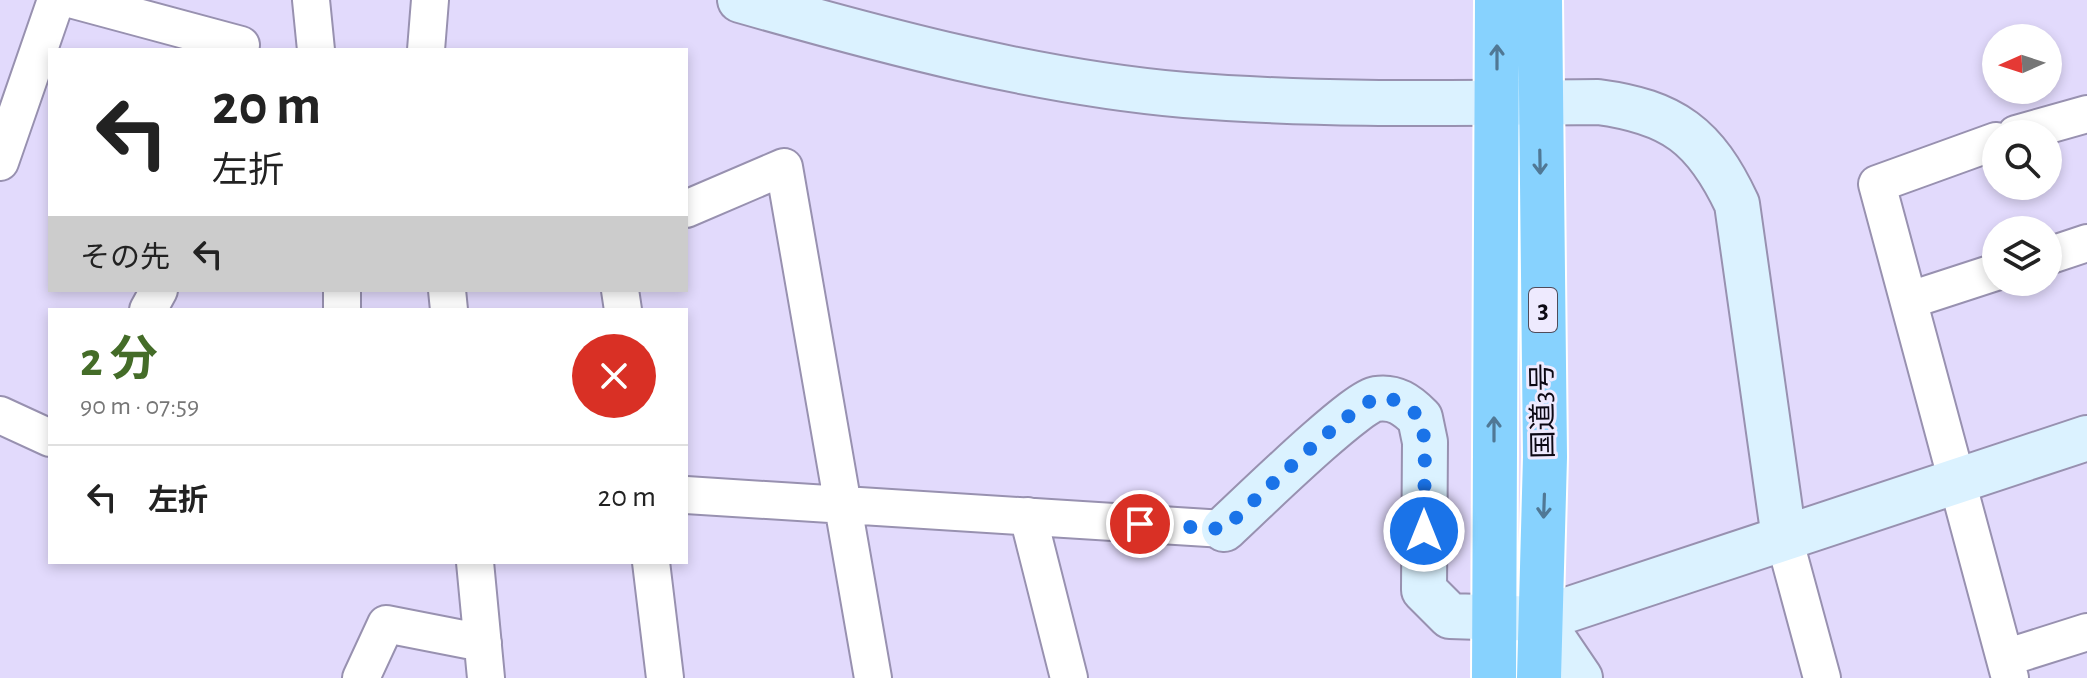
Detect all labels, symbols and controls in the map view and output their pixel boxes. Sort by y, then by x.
north arrow [1982,24,2062,104]
map controls [1982,24,2062,296]
one-way arrow [1489,44,1505,71]
text: 20 m [212,78,321,134]
icon: left [80,80,184,184]
button: search [1982,120,2062,200]
one-way arrow [1532,148,1548,175]
text: 左折 [212,153,284,189]
button: layers [1982,216,2062,296]
icon: left [186,232,230,276]
text: その先 [80,243,170,273]
road number: 3 [1529,288,1557,332]
button: close [572,334,656,418]
text: 2 分 [80,337,158,385]
street label: 国道3号 [1527,363,1559,459]
text: 90 m · 07:59 [80,393,199,419]
one-way arrow [1486,416,1502,443]
icon: left [80,475,124,519]
text: 20 m [598,482,656,512]
text: 左折 [148,486,208,516]
position arrow [1382,489,1466,573]
pin [1106,490,1174,558]
one-way arrow [1536,492,1551,519]
icon: arrive [1118,502,1162,546]

